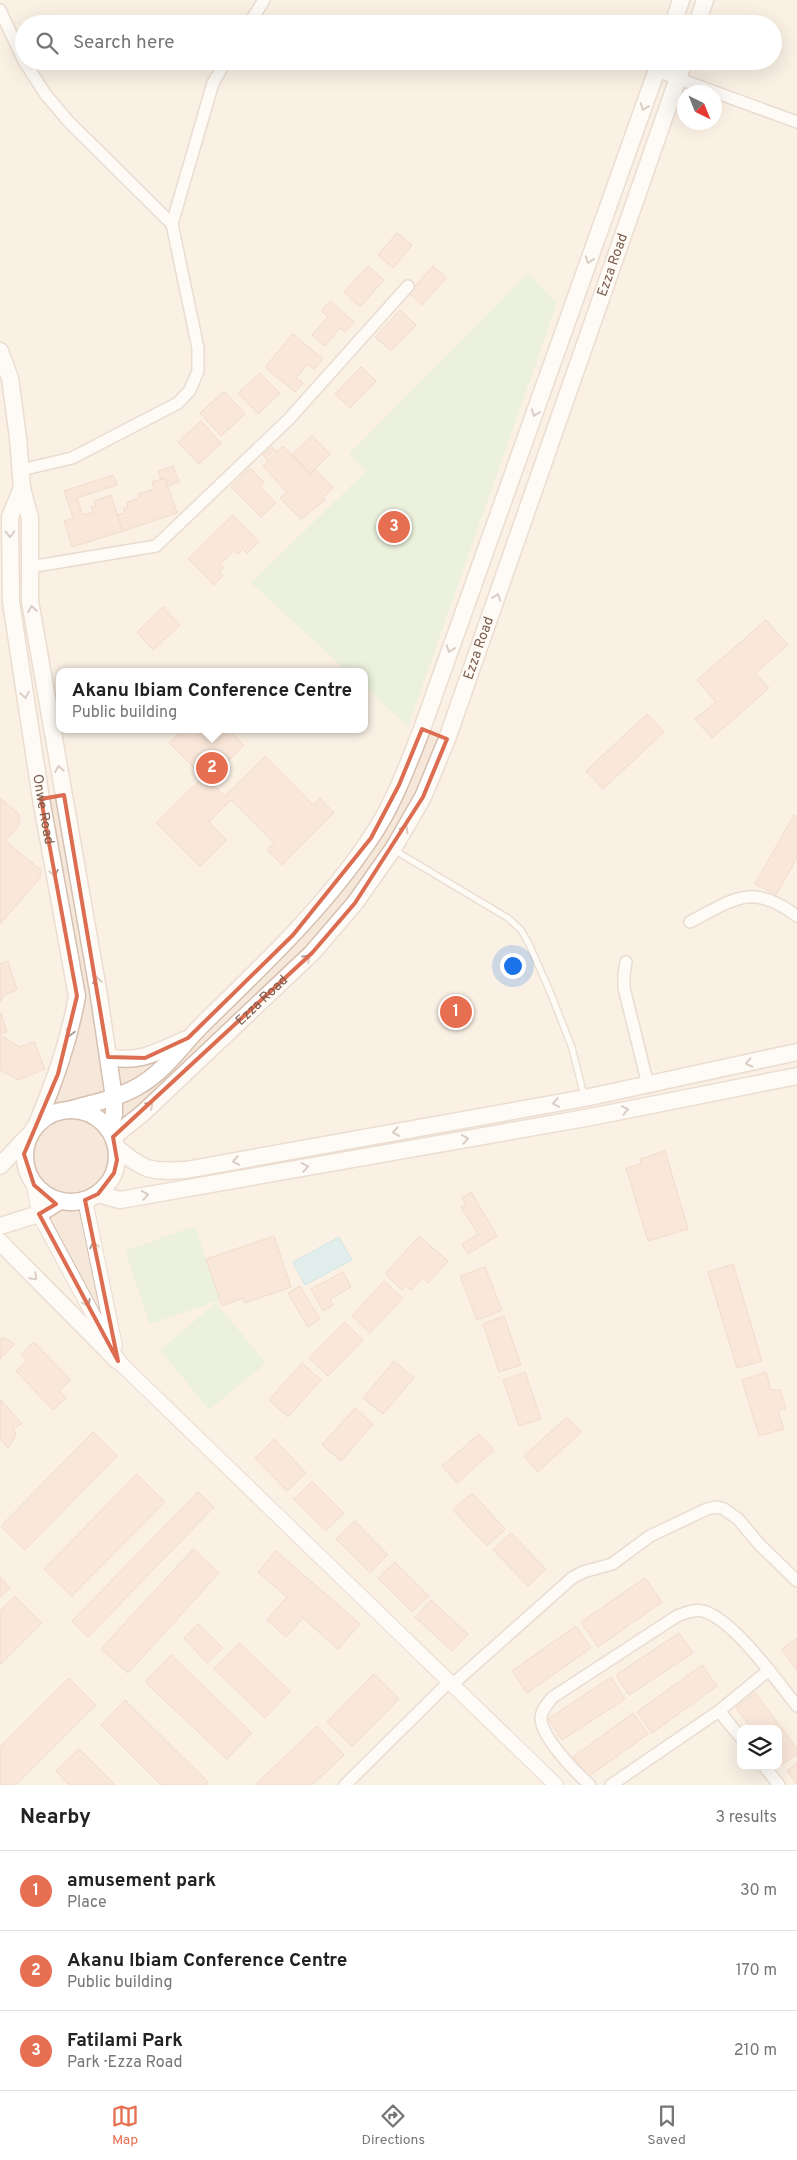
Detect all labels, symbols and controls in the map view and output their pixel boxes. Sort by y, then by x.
search box [15,15,782,70]
icon: search [33,29,61,57]
text: Search here [73,31,175,55]
north arrow [677,85,722,130]
one-way arrow [640,102,650,111]
street label: Ezza Road [594,231,632,299]
one-way arrow [585,255,595,264]
one-way arrow [530,408,540,417]
pin: 3 [378,508,410,546]
one-way arrow [5,530,15,538]
one-way arrow [491,593,501,602]
one-way arrow [27,604,37,613]
street label: Ezza Road [460,615,498,682]
one-way arrow [446,644,456,652]
popup [56,668,368,733]
text: Akanu Ibiam Conference Centre [72,679,352,703]
one-way arrow [20,691,30,700]
text: Public building [72,703,177,723]
pin: 2 [196,749,228,787]
one-way arrow [55,764,65,773]
street label: Onwe Road [29,773,58,846]
one-way arrow [398,825,408,834]
one-way arrow [49,868,59,877]
your location [500,953,526,979]
one-way arrow [301,955,310,964]
street label: Ezza Road [232,972,291,1029]
one-way arrow [92,976,102,985]
pin: 1 [440,993,472,1031]
one-way arrow [65,1028,75,1036]
one-way arrow [745,1057,754,1068]
one-way arrow [552,1097,560,1107]
one-way arrow [145,1102,154,1111]
one-way arrow [621,1105,630,1116]
one-way arrow [392,1126,401,1137]
one-way arrow [461,1135,470,1145]
one-way arrow [232,1156,241,1166]
one-way arrow [301,1163,310,1173]
one-way arrow [141,1191,150,1201]
one-way arrow [90,1240,100,1249]
one-way arrow [29,1271,38,1280]
one-way arrow [81,1298,91,1307]
map controls [737,1725,782,1770]
button: layers [737,1725,782,1770]
text: Nearby [20,1804,91,1831]
text: 3 results [715,1808,777,1828]
text: amusement park [67,1869,216,1893]
text: 1 [33,1881,39,1901]
text: 30 m [740,1881,777,1901]
text: Place [67,1893,107,1913]
text: Akanu Ibiam Conference Centre [67,1949,347,1973]
text: 2 [31,1961,41,1981]
text: 170 m [736,1961,777,1981]
text: Public building [67,1973,172,1993]
text: Fatilami Park [67,2029,183,2053]
text: 3 [31,2041,41,2061]
text: 210 m [734,2041,777,2061]
text: Park · Ezza Road [67,2053,183,2073]
tab: Map [111,2102,139,2149]
tab: Directions [361,2102,425,2149]
tab: Saved [647,2102,686,2149]

